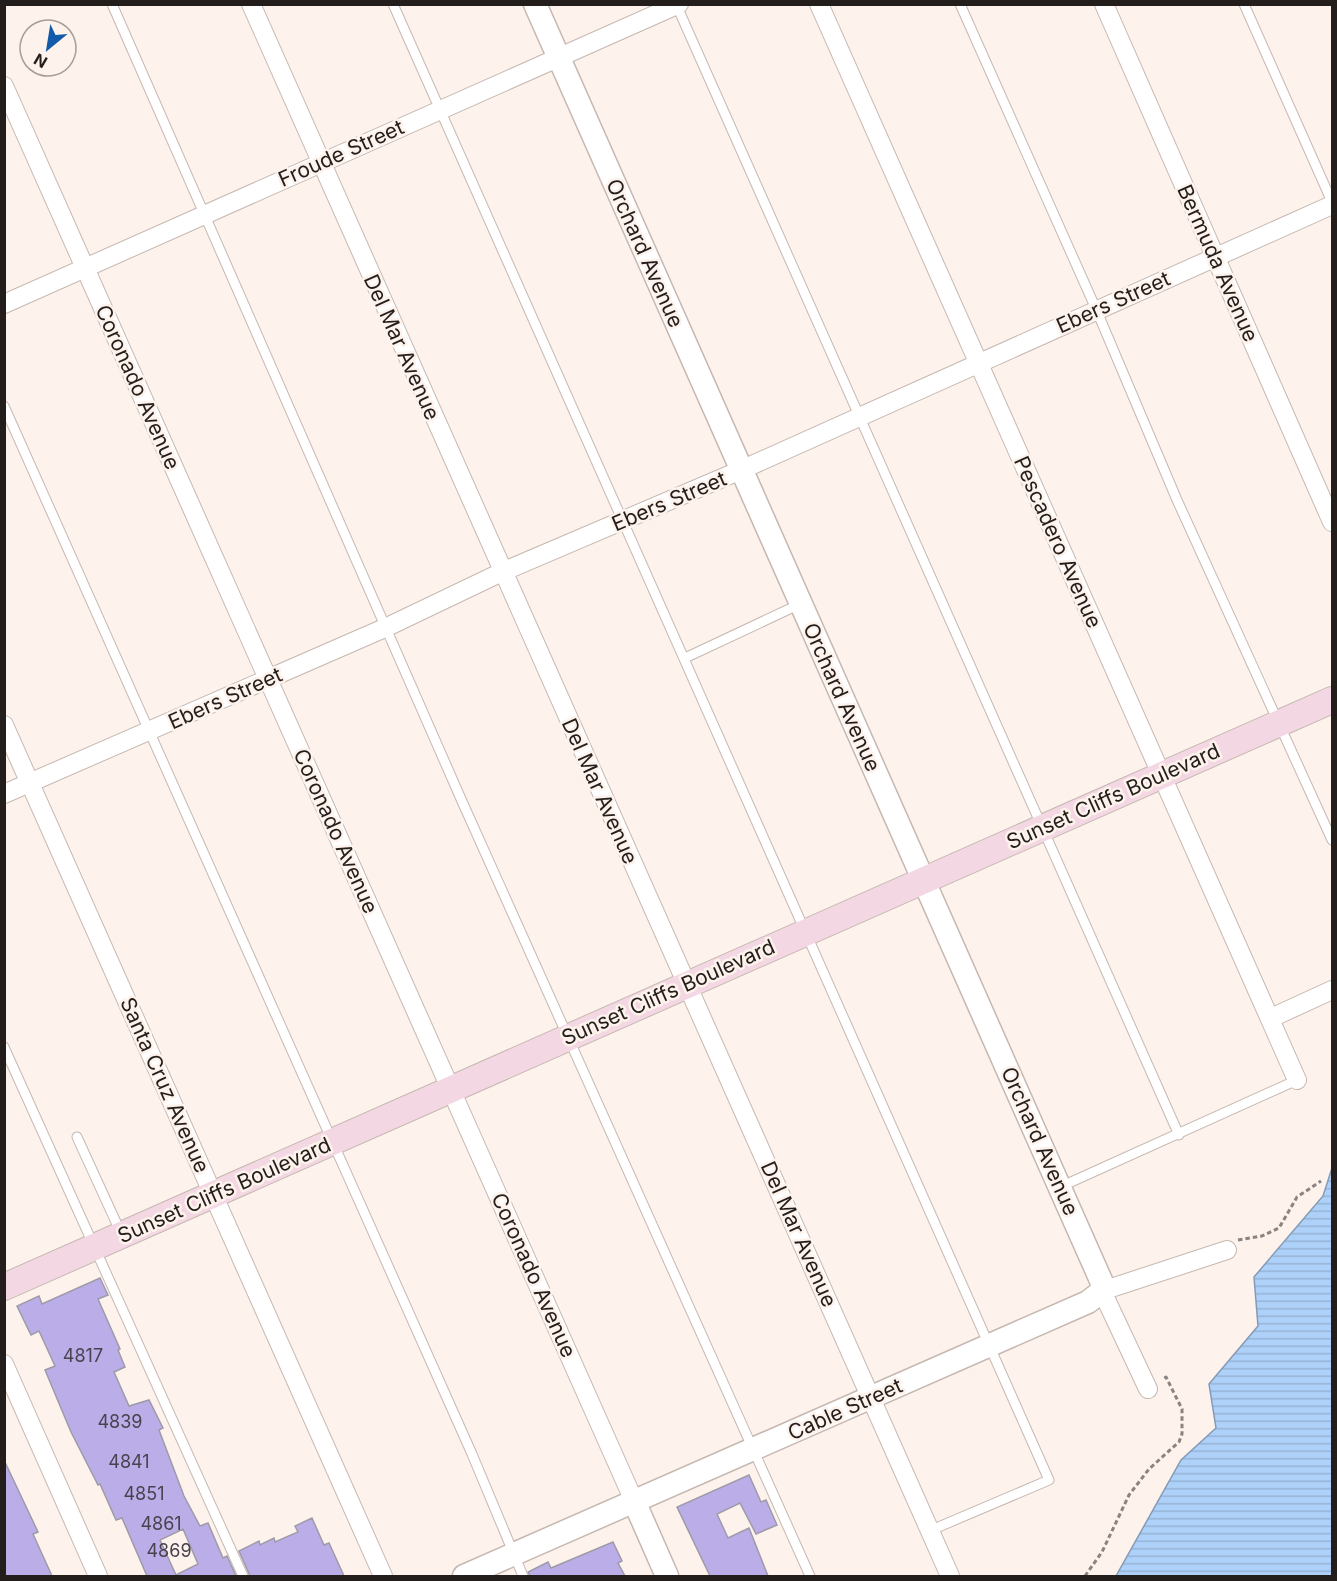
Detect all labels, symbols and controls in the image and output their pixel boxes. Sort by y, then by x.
north arrow [18,18,78,78]
text: N [30,49,51,73]
street label: Froude Street [274,114,408,192]
street label: Orchard Avenue [601,175,689,331]
street label: Bermuda Avenue [1172,181,1264,345]
street label: Ebers Street [1052,266,1174,338]
street label: Del Mar Avenue [359,270,445,424]
street label: Coronado Avenue [91,301,185,473]
street label: Pescadero Avenue [1009,452,1107,632]
street label: Ebers Street [608,466,730,536]
street label: Orchard Avenue [798,619,886,775]
street label: Ebers Street [164,662,286,734]
street label: Del Mar Avenue [557,714,643,868]
street label: Sunset Cliffs Boulevard [1003,738,1223,854]
street label: Coronado Avenue [289,745,383,917]
street label: Sunset Cliffs Boulevard [558,934,778,1050]
street label: Santa Cruz Avenue [115,993,215,1177]
street label: Orchard Avenue [996,1063,1084,1219]
street label: Sunset Cliffs Boulevard [114,1132,334,1248]
street label: Del Mar Avenue [756,1157,842,1311]
street label: Coronado Avenue [487,1189,581,1361]
house number: 4817 [63,1345,103,1366]
street label: Cable Street [784,1373,906,1445]
house number: 4839 [97,1411,143,1432]
house number: 4841 [108,1451,150,1472]
house number: 4851 [123,1483,165,1504]
house number: 4861 [140,1513,182,1534]
house number: 4869 [146,1540,192,1561]

